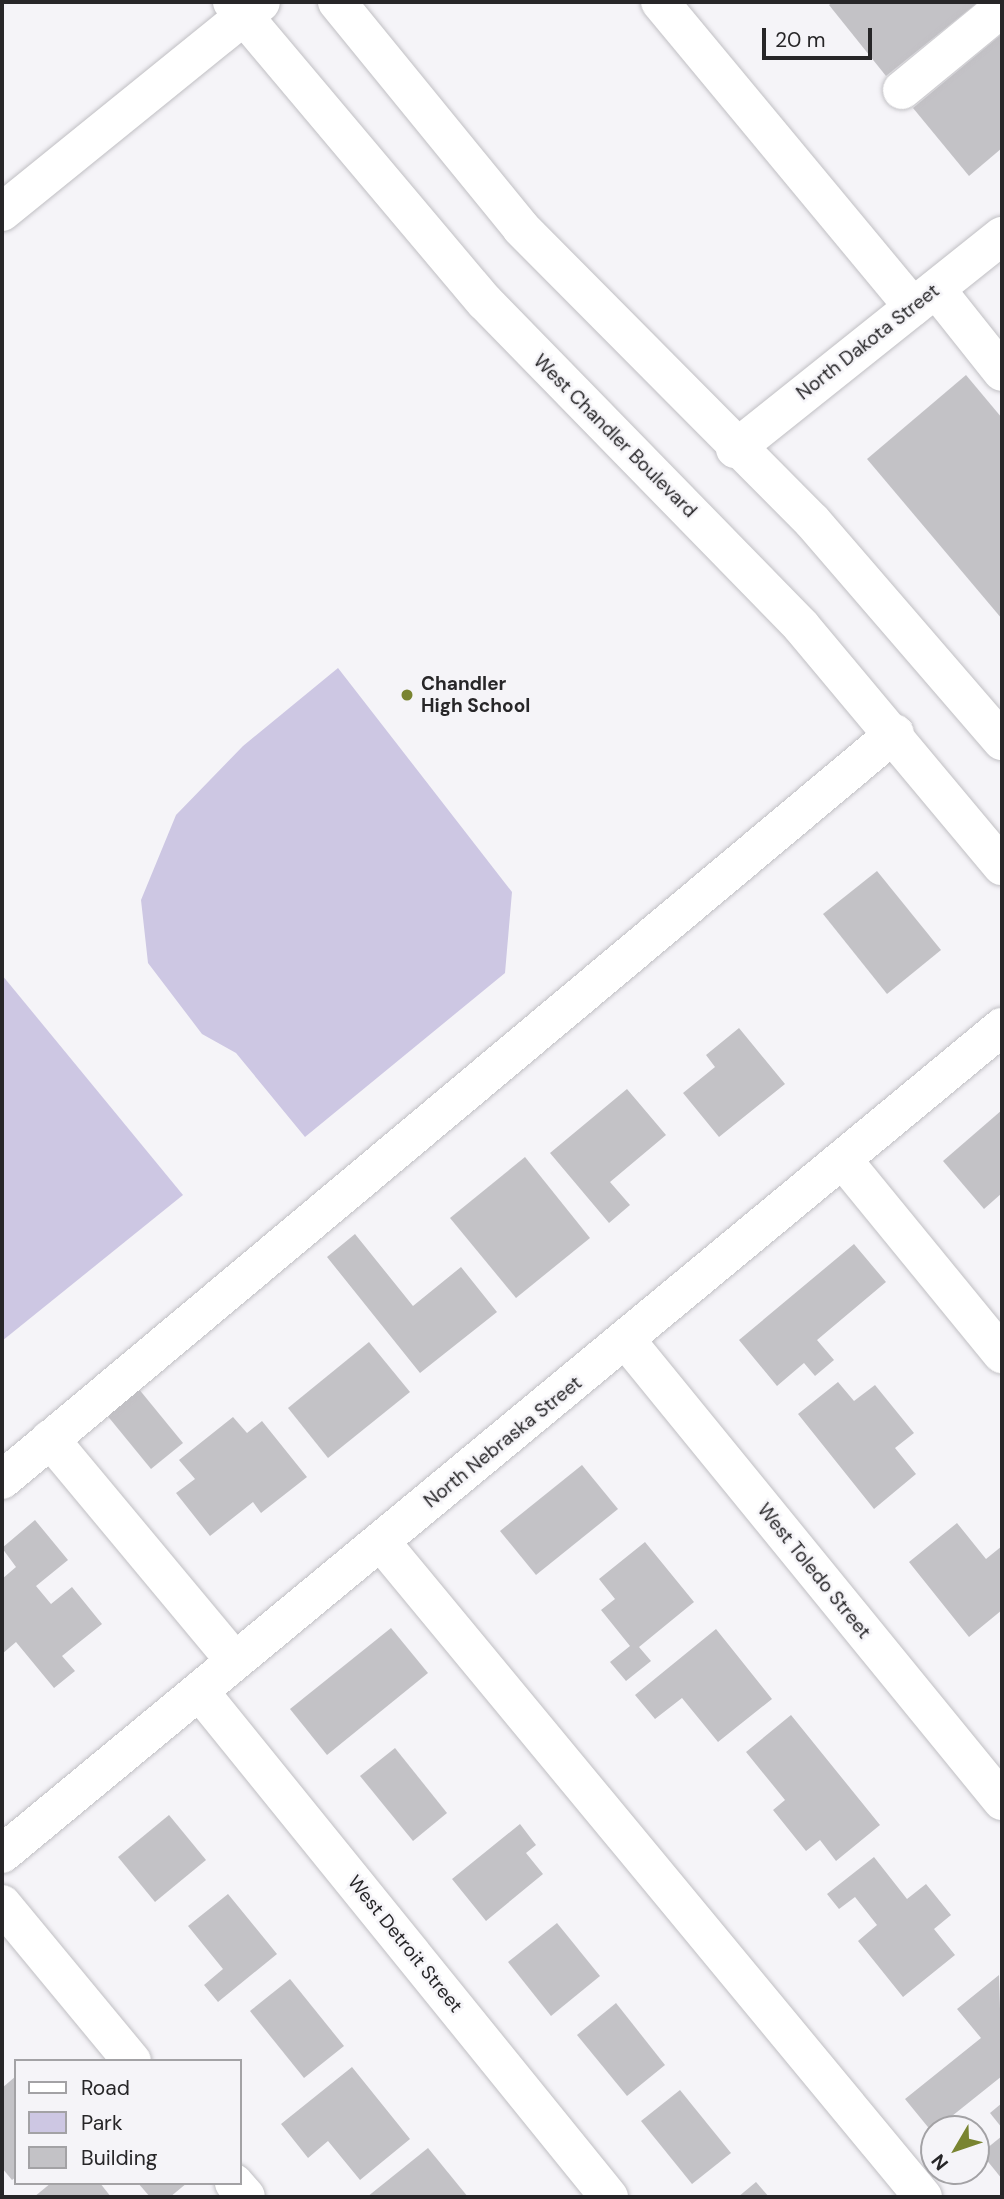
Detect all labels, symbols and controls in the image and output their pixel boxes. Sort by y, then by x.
scale bar [766,14,876,58]
text: 20 m [775,26,826,54]
street label: North Dakota Street [792,279,944,405]
street label: West Chandler Boulevard [529,350,701,522]
place label: Chandler High School [421,673,530,717]
marker: Chandler High School [399,687,415,703]
street label: North Nebraska Street [420,1371,586,1513]
street label: West Toledo Street [753,1499,875,1643]
street label: West Detroit Street [343,1871,467,2017]
legend [14,2059,242,2185]
text: Road [81,2074,130,2102]
text: Park [81,2109,122,2137]
north arrow [920,2115,990,2185]
text: Building [81,2144,157,2172]
text: N [926,2149,954,2176]

